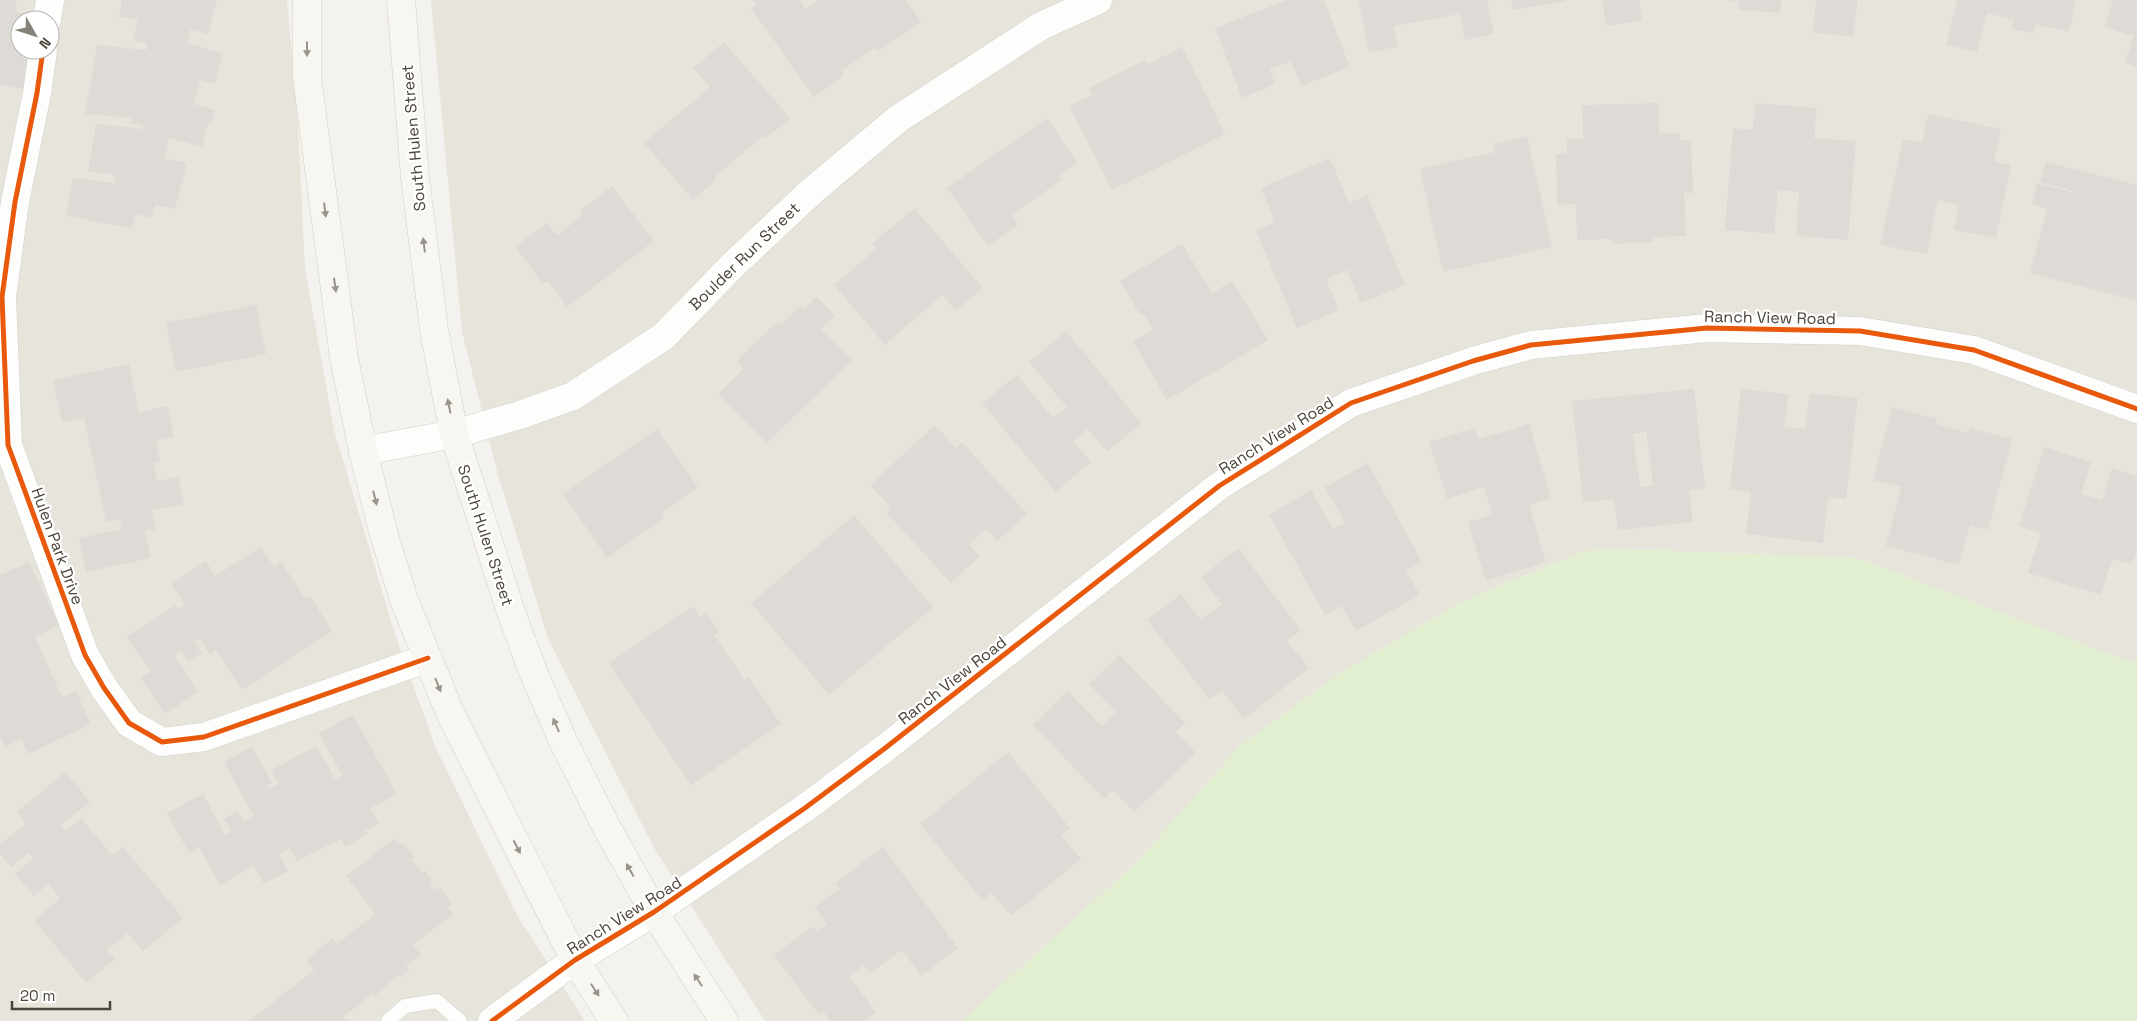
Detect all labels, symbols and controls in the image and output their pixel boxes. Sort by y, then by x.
north arrow [10,10,60,60]
text: N [35,34,55,52]
one-way arrow [303,41,311,57]
street label: South Hulen Street [397,64,430,212]
street label: Boulder Run Street [684,198,804,315]
one-way arrow [321,202,329,218]
one-way arrow [420,237,428,253]
one-way arrow [331,277,339,293]
street label: Ranch View Road [1704,306,1836,329]
street label: Ranch View Road [1215,392,1338,479]
one-way arrow [444,398,452,414]
street label: South Hulen Street [453,462,518,608]
street label: Hulen Park Drive [27,485,88,608]
one-way arrow [371,491,379,506]
street label: Ranch View Road [894,632,1011,729]
one-way arrow [435,678,443,692]
one-way arrow [552,718,560,732]
one-way arrow [513,840,521,854]
one-way arrow [626,863,635,876]
street label: Ranch View Road [563,872,686,959]
one-way arrow [693,973,702,987]
scale bar [12,978,110,1010]
one-way arrow [590,984,599,997]
text: 20 m [20,986,55,1005]

